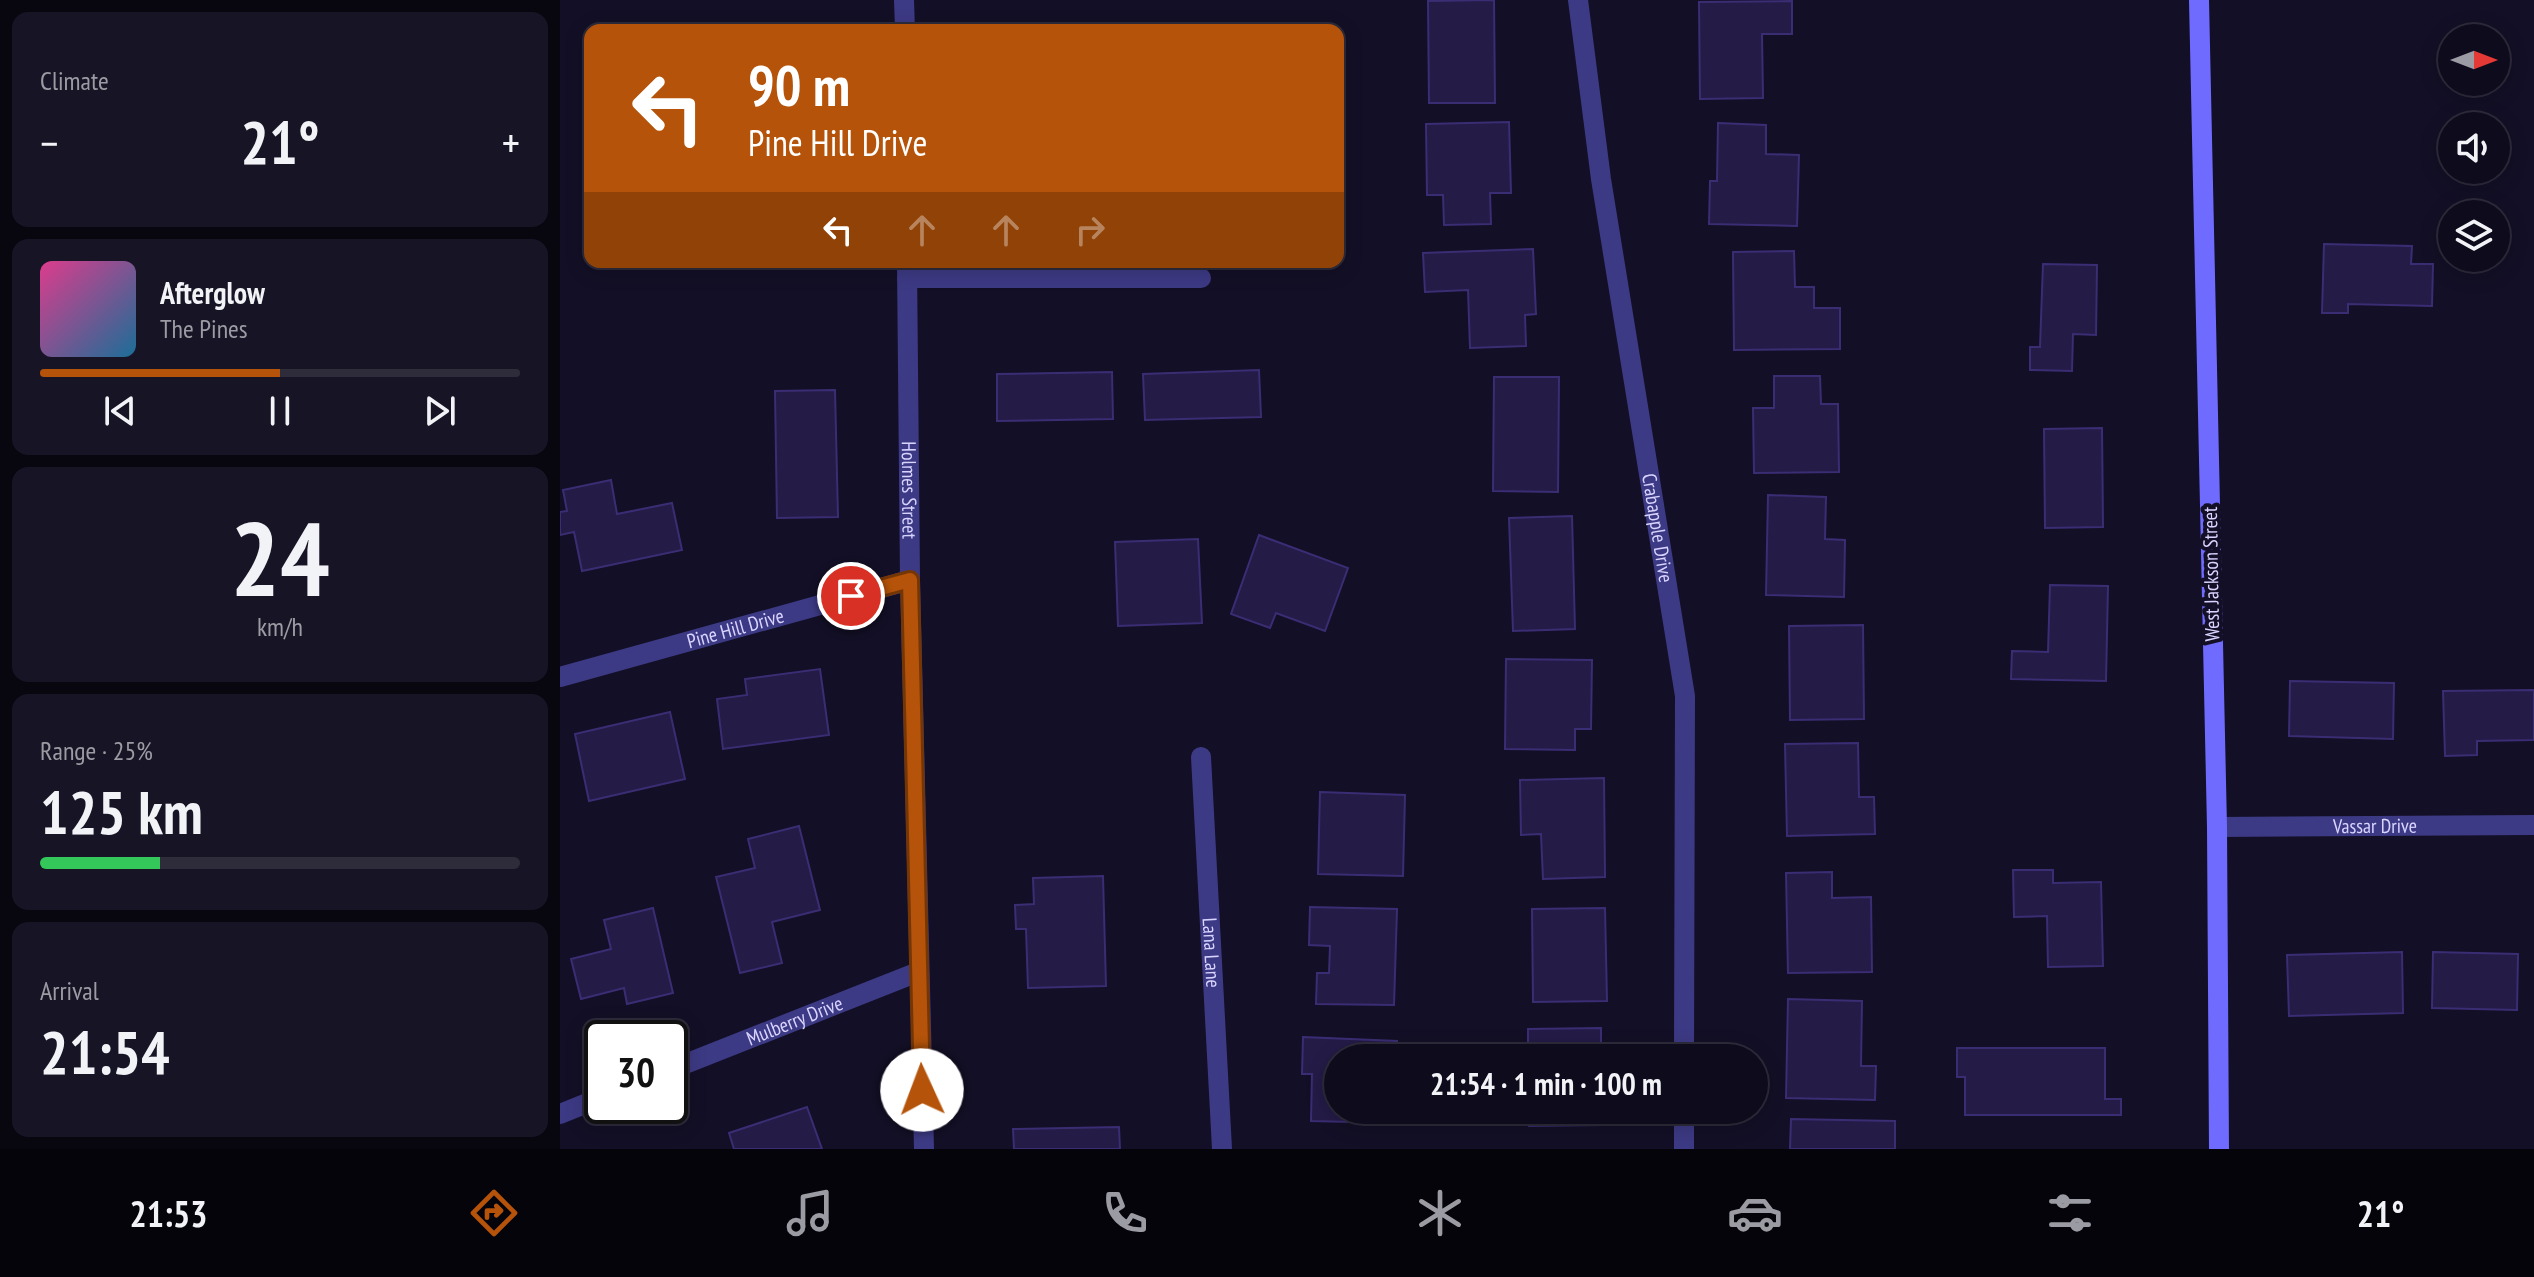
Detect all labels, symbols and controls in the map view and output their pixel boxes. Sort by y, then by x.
north arrow [2438,24,2510,96]
map controls [2438,24,2510,272]
text: 90 m [748,49,850,121]
icon: left [616,56,720,160]
text: Climate [40,64,109,97]
text: 21° [240,103,320,181]
button: sound [2438,112,2510,184]
text: − [40,114,58,171]
text: + [502,114,520,171]
text: Pine Hill Drive [748,119,927,166]
button: layers [2438,200,2510,272]
icon: left [816,208,860,252]
icon: ahead [900,208,944,252]
icon: ahead [984,208,1028,252]
icon: right [1068,208,1112,252]
text: Afterglow [160,273,265,312]
text: The Pines [160,312,248,345]
icon: previous [98,389,142,433]
icon: pause [258,389,302,433]
icon: next [418,389,462,433]
street label: Holmes Street [896,441,923,540]
street label: Crabapple Drive [1636,472,1679,584]
text: 24 [230,490,330,625]
street label: West Jackson Street [2197,506,2225,642]
pin [817,562,885,630]
icon: arrive [829,574,873,618]
street label: Pine Hill Drive [684,603,787,654]
text: km/h [257,610,303,643]
text: Range · 25% [40,734,153,767]
text: 125 km [40,773,203,851]
street label: Vassar Drive [2332,813,2417,839]
street label: Lana Lane [1197,917,1226,988]
text: Arrival [40,974,99,1007]
street label: Mulberry Drive [743,990,847,1052]
text: 21:54 [40,1013,170,1091]
speed limit sign: 30 [584,1020,688,1124]
position arrow [880,1048,964,1132]
text: 21:54 · 1 min · 100 m [1430,1064,1662,1103]
icon: directions [466,1185,522,1241]
icon: music [782,1185,838,1241]
icon: phone [1097,1185,1153,1241]
icon: climate [1412,1185,1468,1241]
icon: car [1727,1185,1783,1241]
icon: filters [2042,1185,2098,1241]
text: 21:53 [130,1190,207,1237]
text: 21° [2357,1190,2404,1237]

